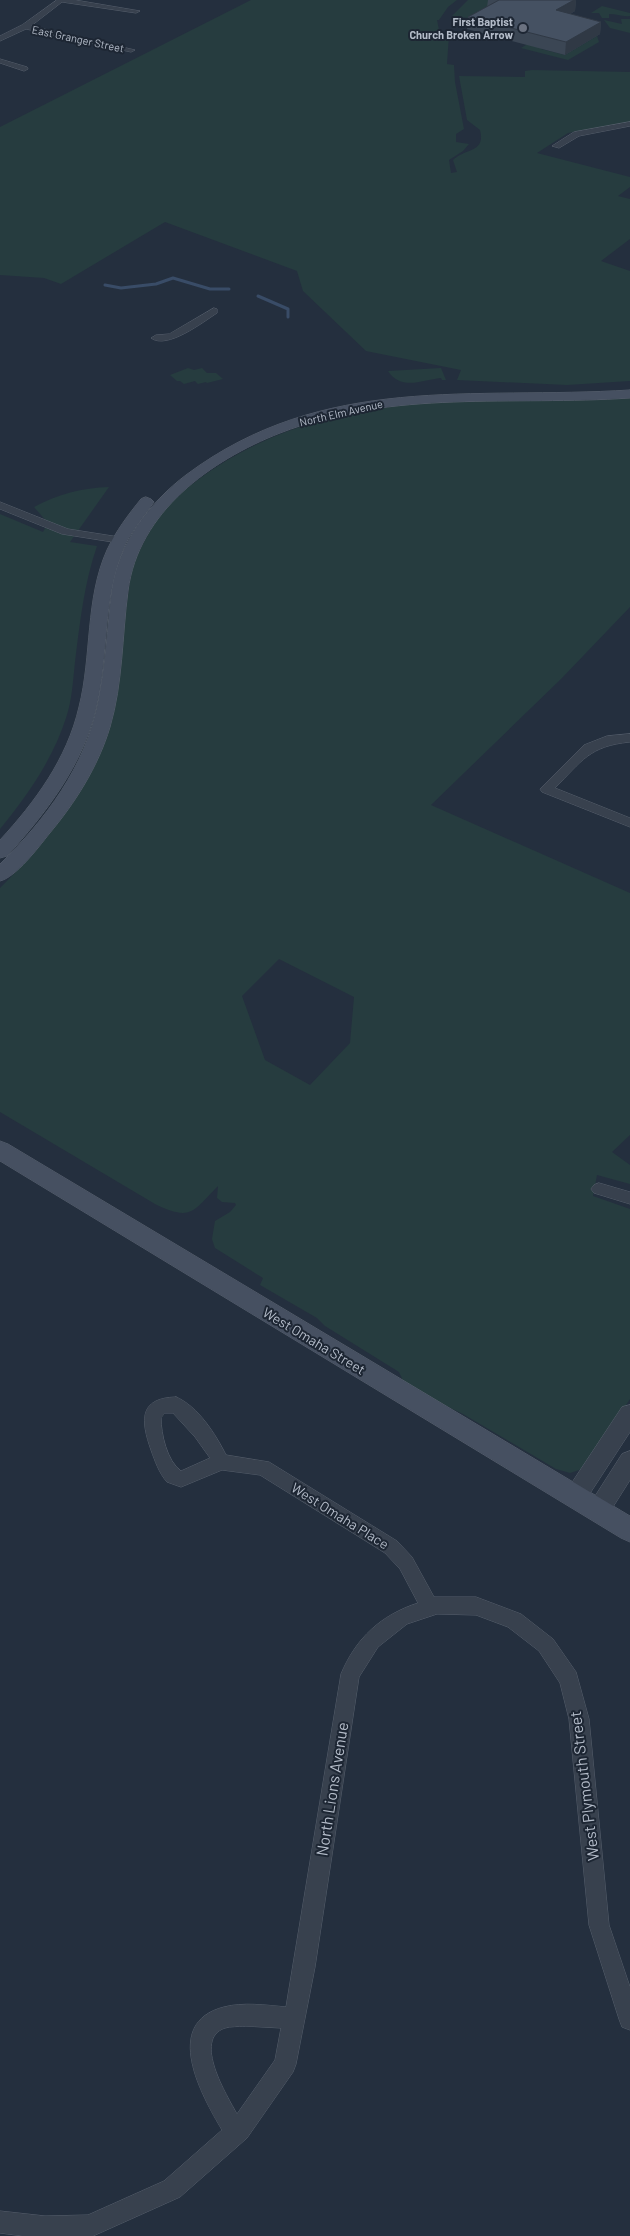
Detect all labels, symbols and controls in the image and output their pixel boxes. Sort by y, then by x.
place label: First Baptist Church Broken Arrow [409,15,513,41]
street label: East Granger Street [31,22,125,55]
marker: First Baptist Church Broken Arrow [517,22,529,34]
street label: North Elm Avenue [298,397,384,428]
street label: West Omaha Street [260,1303,369,1378]
street label: West Omaha Place [288,1479,392,1552]
street label: West Plymouth Street [565,1710,602,1862]
street label: North Lions Avenue [312,1721,351,1857]

